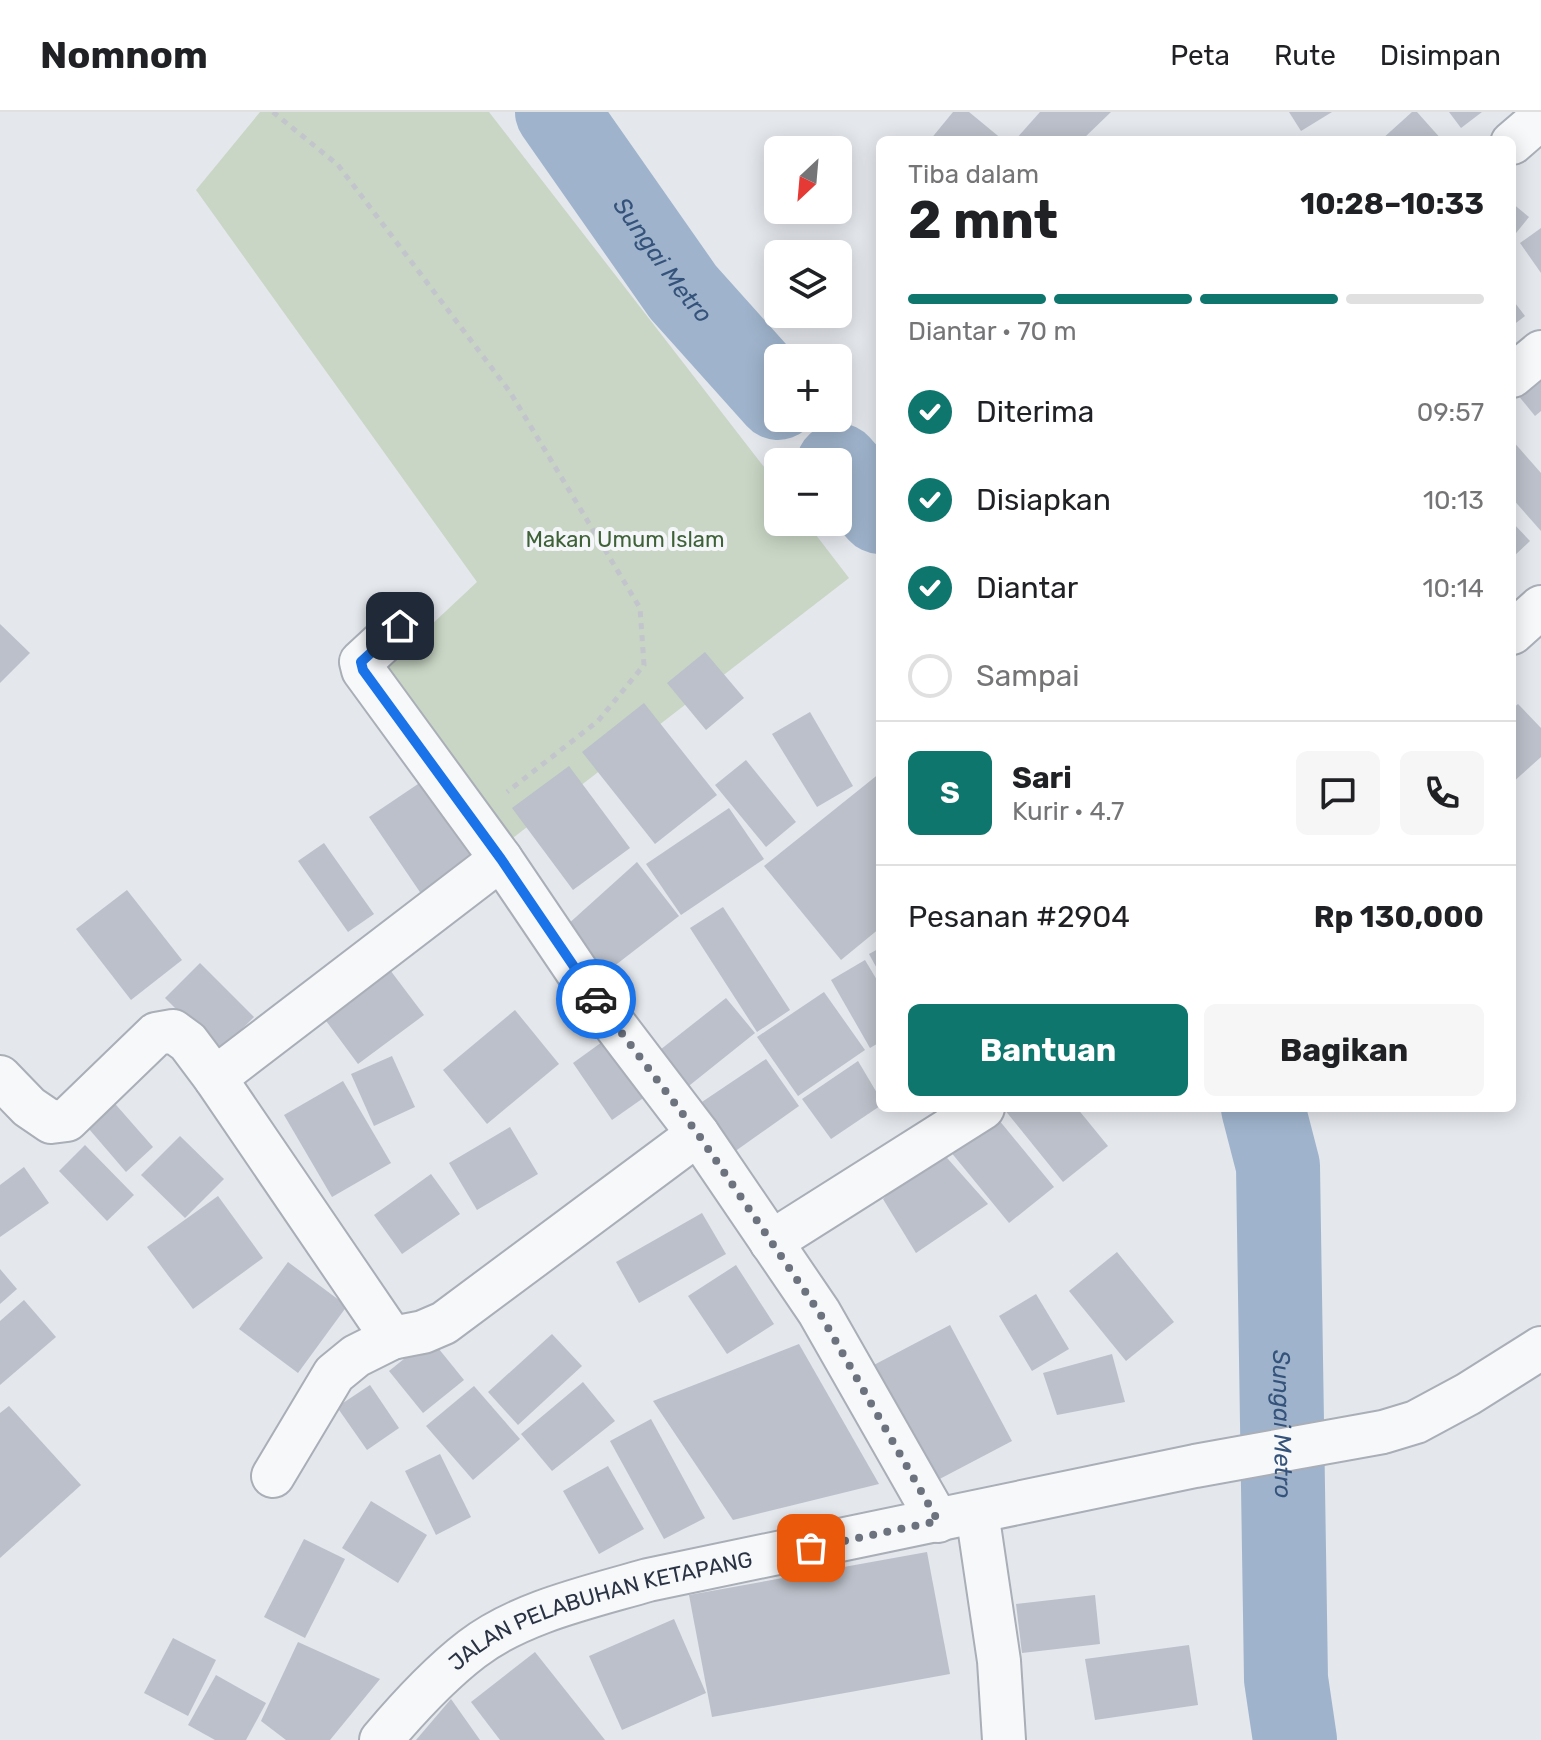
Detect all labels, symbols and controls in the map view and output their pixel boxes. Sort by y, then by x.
text: Nomnom [40,32,208,78]
text: Peta [1170,39,1230,72]
text: Rute [1274,39,1336,72]
text: Disimpan [1380,39,1501,72]
north arrow [764,136,852,224]
map controls [764,136,852,536]
text: Tiba dalam [908,159,1039,190]
text: 10:28–10:33 [1300,186,1484,222]
text: 2 mnt [908,189,1058,251]
water label: Sungai Metro [607,192,718,329]
button: layers [764,240,852,328]
text: Diantar · 70 m [908,316,1077,347]
button: + [764,344,852,432]
icon: check [908,390,952,434]
text: Diterima [976,394,1094,430]
text: 09:57 [1417,397,1484,428]
button: − [764,448,852,536]
icon: check [908,478,952,522]
text: Disiapkan [976,482,1111,518]
text: 10:13 [1423,485,1484,516]
park label: Makan Umum Islam [525,526,725,553]
icon: check [908,566,952,610]
text: Diantar [976,570,1078,606]
text: 10:14 [1422,573,1484,604]
pin [366,592,434,660]
icon: home [378,604,422,648]
text: Sampai [976,658,1080,694]
button: chat [1296,751,1380,835]
button: phone [1400,751,1484,835]
text: Sari [1012,760,1072,796]
text: S [940,775,960,811]
text: Kurir · 4.7 [1012,796,1124,827]
text: Pesanan #2904 [908,899,1130,935]
text: Rp 130,000 [1314,899,1484,935]
courier [556,959,636,1039]
icon: car [574,977,618,1021]
button: Bantuan [908,1004,1188,1096]
button: Bagikan [1204,1004,1484,1096]
water label: Sungai Metro [1267,1350,1297,1499]
pin [777,1514,845,1582]
icon: bag [789,1526,833,1570]
street label: JALAN PELABUHAN KETAPANG [443,1545,755,1676]

